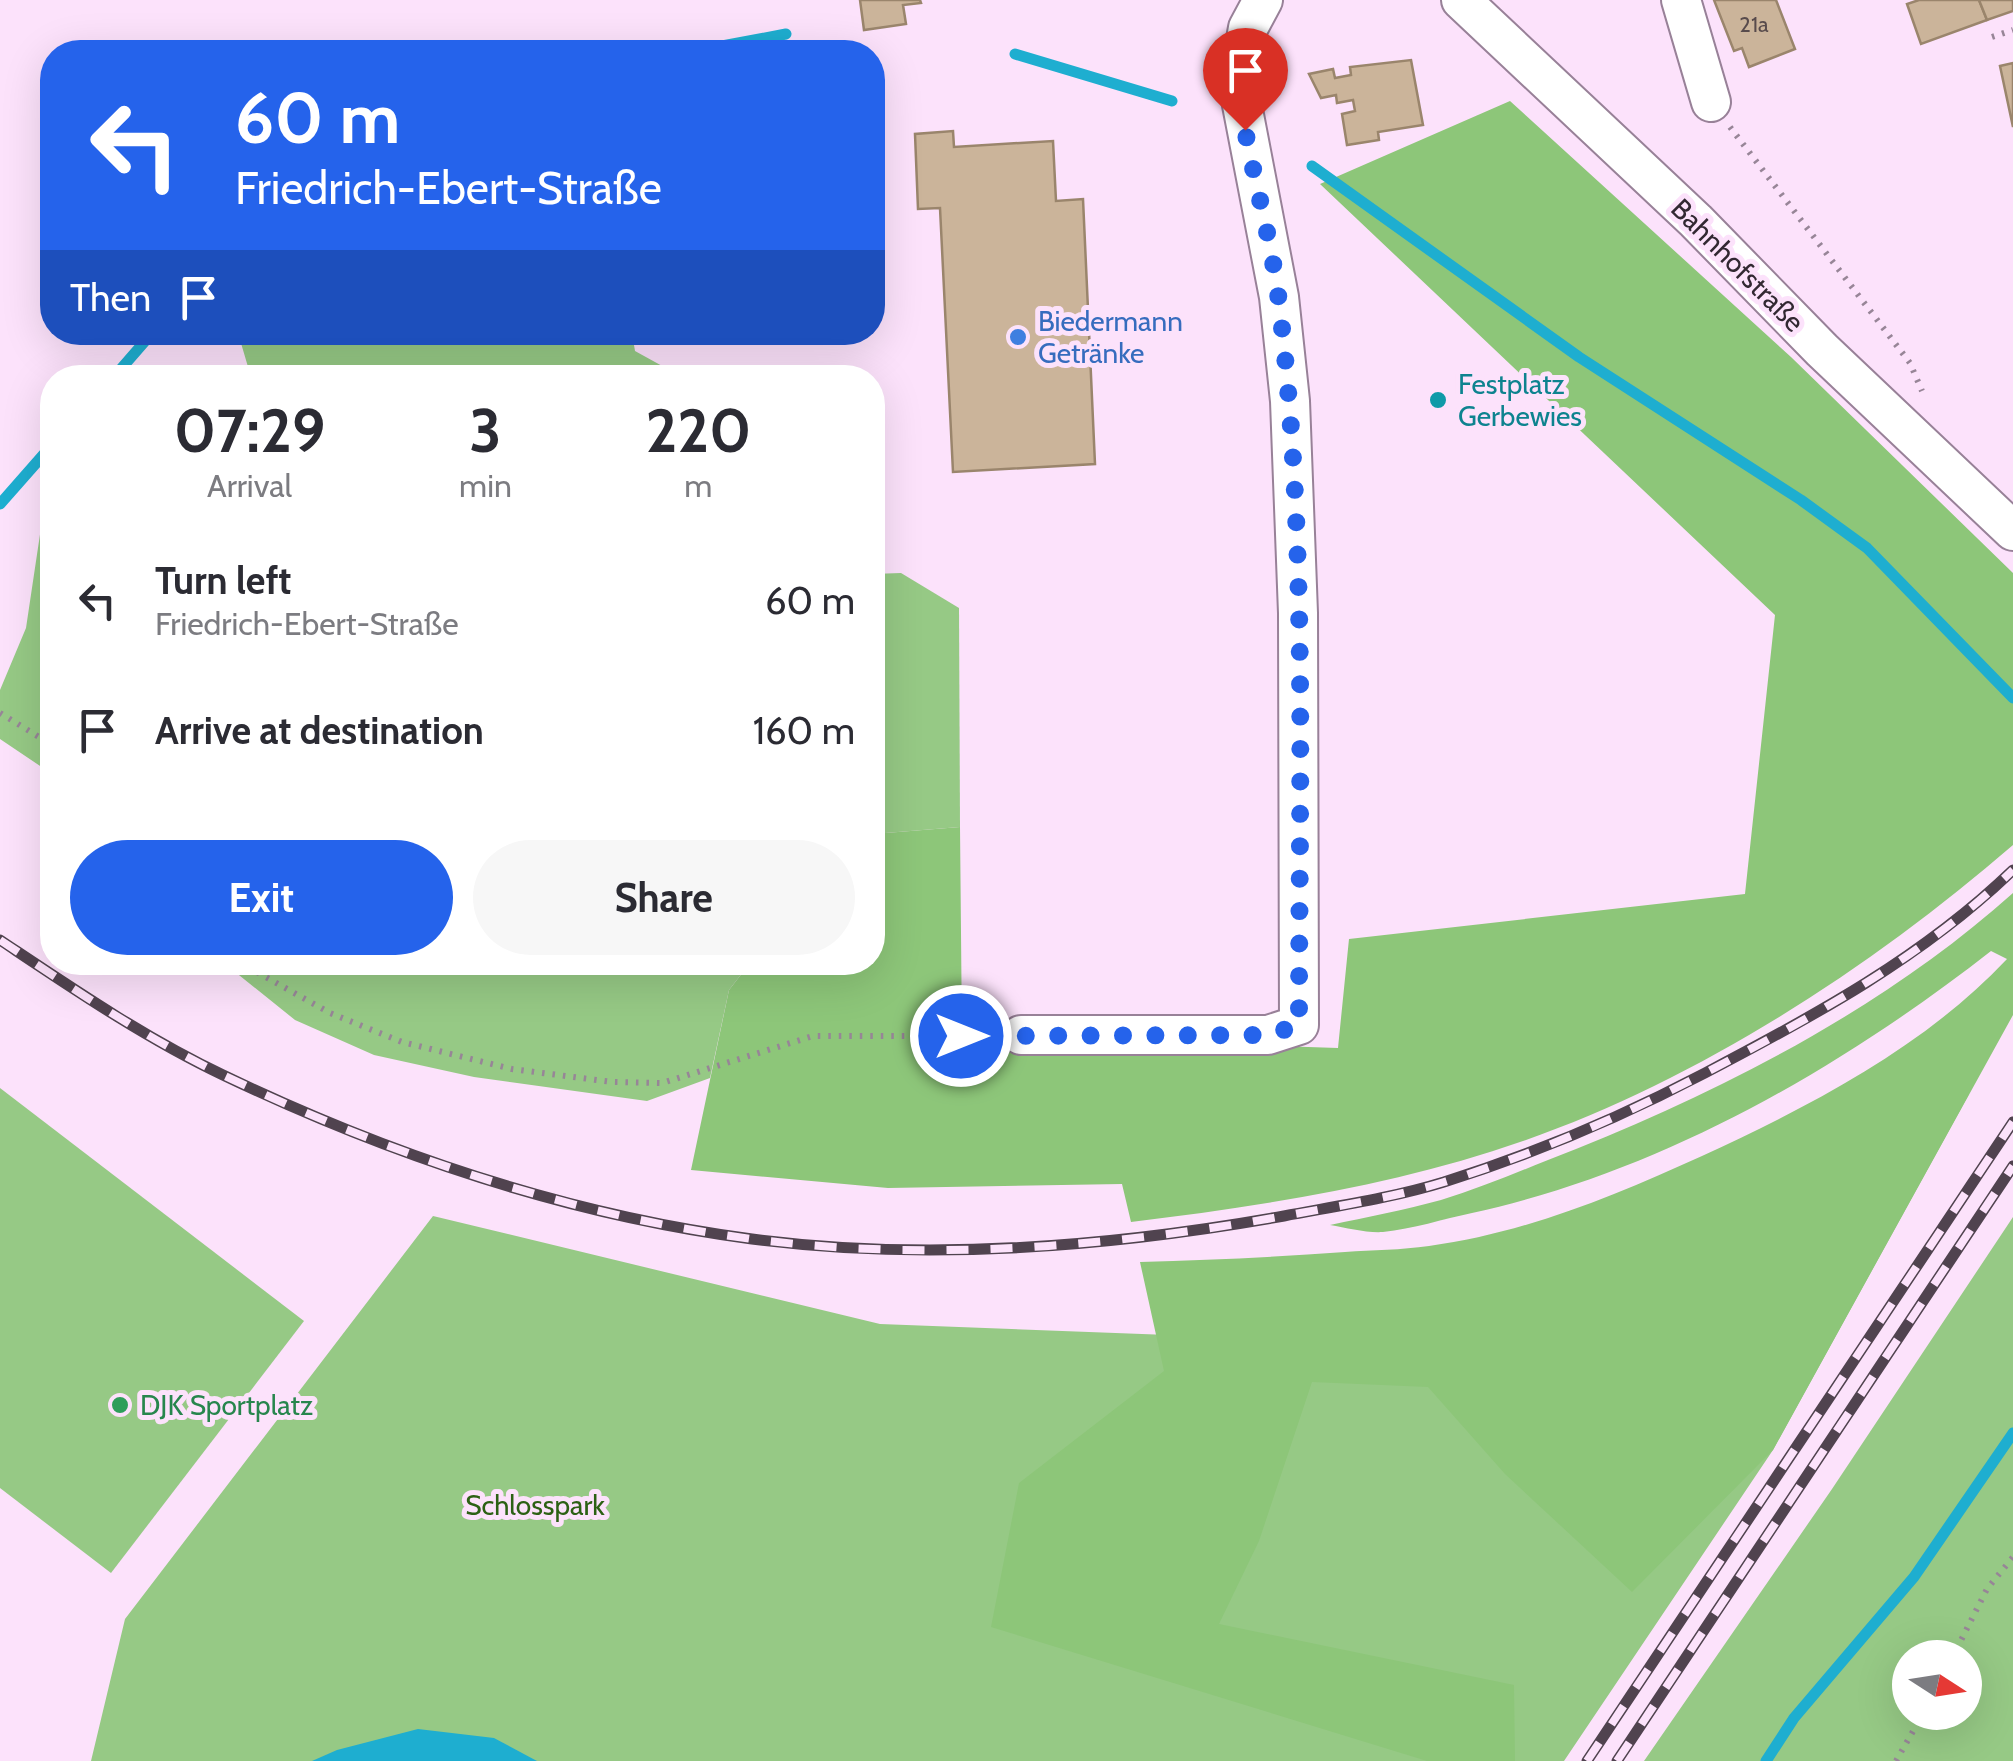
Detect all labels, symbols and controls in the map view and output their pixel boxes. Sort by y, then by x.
house number: 21a [1739,11,1769,38]
pin [1203,28,1288,131]
icon: arrive [1218,43,1273,98]
text: 60 m [235,75,400,161]
icon: left [70,80,200,210]
text: Friedrich-Ebert-Straße [235,161,662,215]
street label: Bahnhofstraße [1664,191,1812,339]
icon: arrive [171,270,226,325]
text: Then [70,274,151,321]
place label: Biedermann Getränke [1038,304,1183,370]
marker: Biedermann Getränke [1007,326,1029,348]
place label: Festplatz Gerbewies [1458,367,1582,433]
marker: Festplatz Gerbewies [1427,389,1449,411]
text: 07:29 [174,394,325,467]
text: 3 [469,394,502,467]
text: 220 [645,394,751,467]
text: Arrival [207,466,292,505]
text: min [459,466,512,505]
text: m [684,466,712,505]
text: Turn left [155,557,291,604]
icon: left [70,573,125,628]
text: 60 m [765,577,855,624]
text: Friedrich-Ebert-Straße [155,604,459,643]
icon: arrive [70,703,125,758]
text: Arrive at destination [155,707,484,754]
text: 160 m [753,707,855,754]
button: Exit [70,840,453,955]
button: Share [473,840,855,955]
position arrow [909,984,1013,1088]
place label: DJK Sportplatz [140,1388,313,1422]
marker: DJK Sportplatz [109,1394,131,1416]
park label: Schlosspark [465,1488,605,1522]
north arrow [1892,1640,1982,1730]
map controls [1892,1640,1982,1730]

